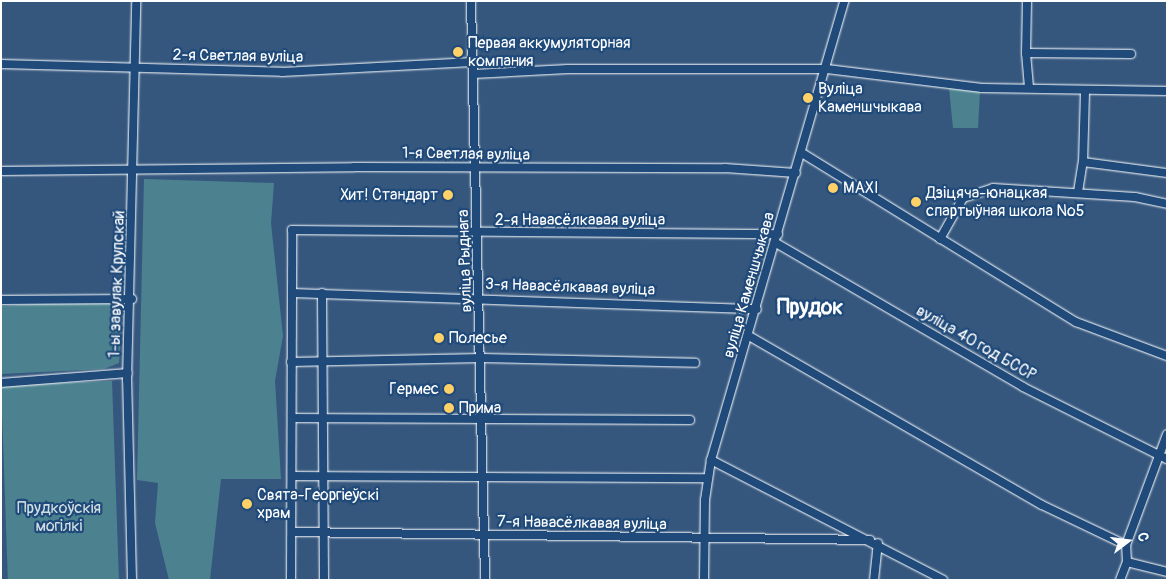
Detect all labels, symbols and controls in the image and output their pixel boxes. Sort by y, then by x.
place label: Первая аккумуляторная компания [468,33,631,71]
street label: 2-я Светлая вуліца [172,45,304,67]
marker: Первая аккумуляторная компания [452,46,464,58]
place label: Вуліца Каменшчыкава [818,79,922,117]
marker: Вуліца Каменшчыкава [802,92,814,104]
street label: 1-я Светлая вуліца [402,143,530,165]
place label: MAXI [843,178,878,198]
marker: MAXI [827,182,839,194]
place label: Дзіцяча-юнацкая спартыўная школа №5 [926,183,1084,221]
place label: Хит! Стандарт [340,185,438,205]
marker: Хит! Стандарт [442,189,454,201]
marker: Дзіцяча-юнацкая спартыўная школа №5 [910,196,922,208]
street label: вуліца Рыднага [454,209,476,313]
street label: 1-ы завулак Крупскай [105,210,129,358]
street label: 2-я Навасёлкавая вуліца [495,210,665,230]
street label: вуліца Каменшчыкава [719,210,779,360]
street label: 3-я Навасёлкавая вуліца [485,274,655,300]
district label: Прудок [777,295,843,321]
street label: вуліца 40 год БССР [913,301,1039,385]
place label: Полесье [449,328,507,348]
marker: Полесье [433,332,445,344]
place label: Гермес [389,379,439,399]
marker: Гермес [443,383,455,395]
place label: Прима [459,398,501,418]
marker: Прима [443,402,455,414]
place label: Свята-Георгіеўскі храм [257,485,379,523]
park label: Прудкоўскія могілкі [17,498,101,536]
marker: Свята-Георгіеўскі храм [241,498,253,510]
street label: 7-я Навасёлкавая вуліца [497,512,667,534]
north arrow [1103,516,1153,566]
text: С [1134,531,1152,543]

